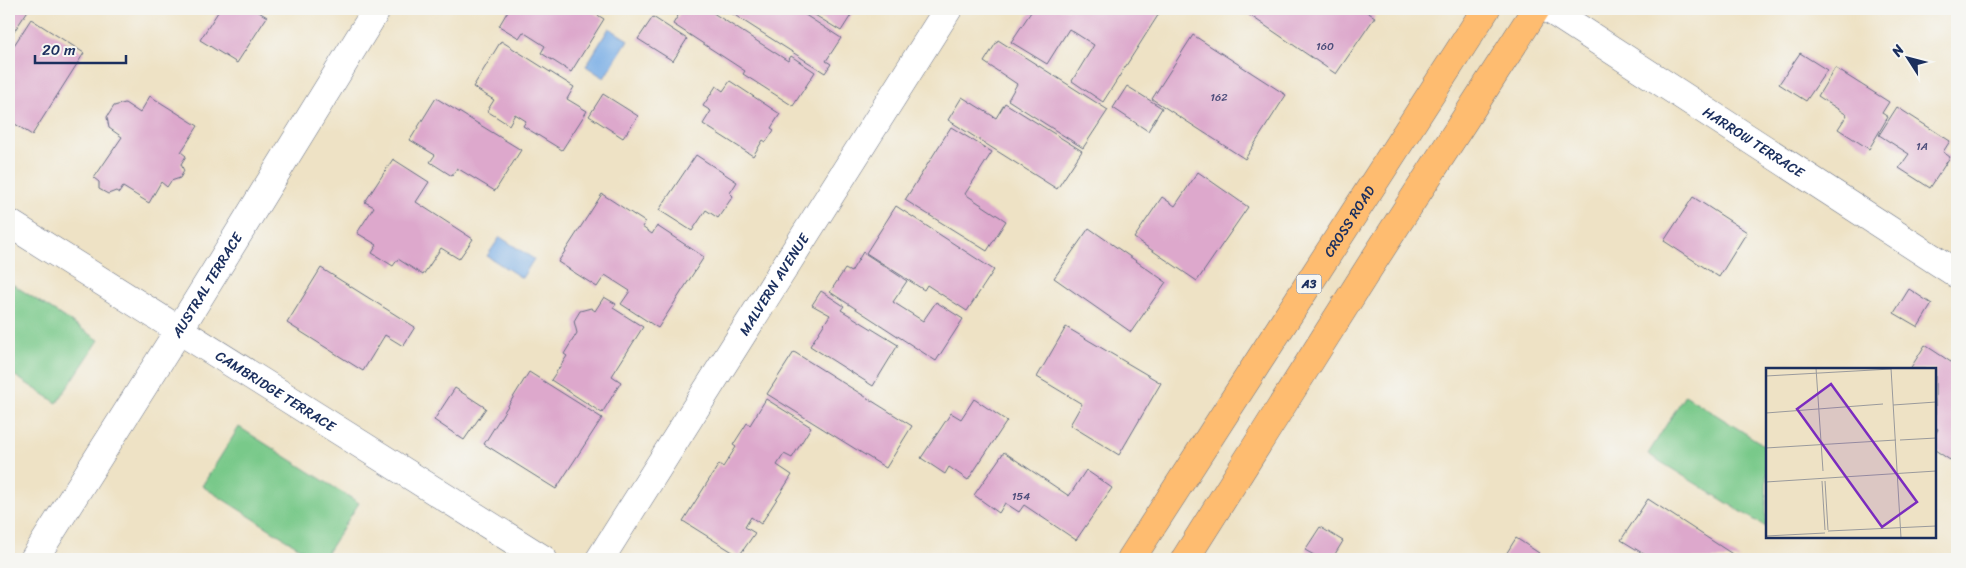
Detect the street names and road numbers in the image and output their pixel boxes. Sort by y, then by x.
street label: HARROW TERRACE [1697,100,1810,185]
street label: CROSS ROAD [1317,180,1382,262]
street label: AUSTRAL TERRACE [165,227,250,344]
street label: MALVERN AVENUE [732,227,817,341]
road number: A3 [1296,274,1322,294]
street label: CAMBRIDGE TERRACE [210,344,342,439]

